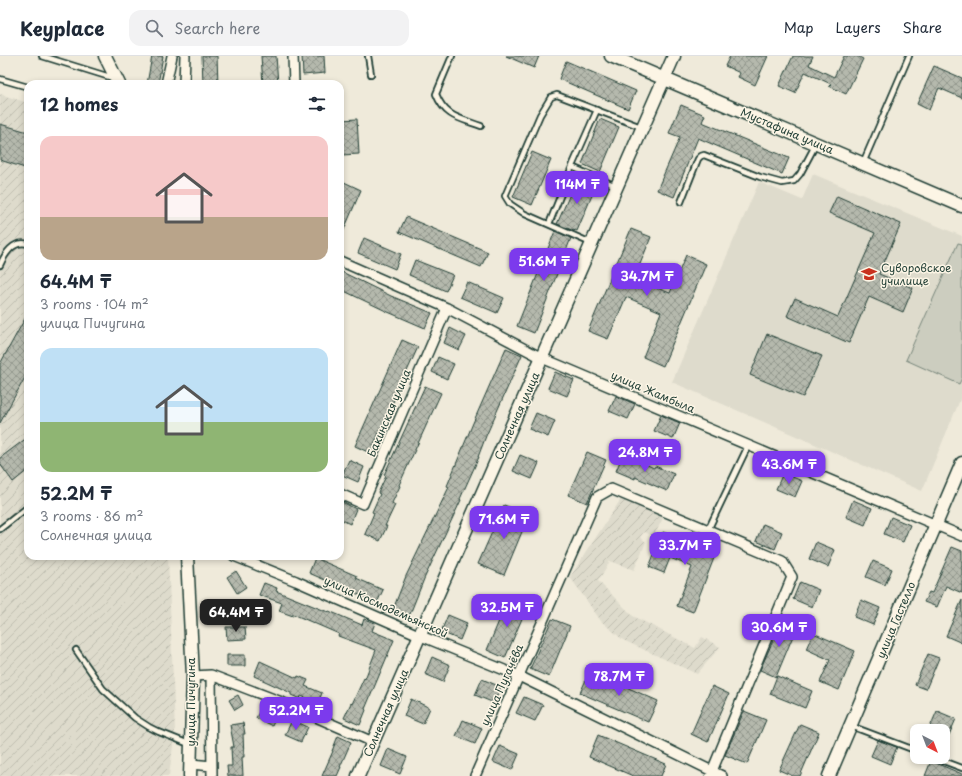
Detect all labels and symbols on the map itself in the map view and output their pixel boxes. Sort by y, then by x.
street label: Мустафина улица [738,103,837,158]
pin: 114M ₸ [544,171,610,205]
pin: 51.6M ₸ [507,248,581,282]
place label: Суворовское училище [881,259,951,289]
pin: 34.7M ₸ [610,263,684,297]
school or university icon: Суворовское училище [860,265,878,283]
street label: Бакинская улица [362,366,415,459]
street label: улица Жамбыла [608,366,698,417]
street label: Солнечная улица [490,369,544,462]
pin: 24.8M ₸ [608,439,682,473]
pin: 43.6M ₸ [752,451,826,485]
pin: 71.6M ₸ [467,506,541,540]
pin: 33.7M ₸ [648,532,722,566]
street label: улица Космодемьянской [321,571,451,642]
street label: улица Гастелло [872,579,919,661]
pin: 32.5M ₸ [470,594,544,628]
pin: 64.4M ₸ [199,599,273,633]
pin: 30.6M ₸ [742,614,816,648]
street label: улица Пугачёва [476,641,527,728]
street label: улица Пичугина [182,657,199,747]
pin: 78.7M ₸ [582,663,656,697]
street label: Солнечная улица [359,666,413,759]
pin: 52.2M ₸ [259,697,333,731]
north arrow [910,724,950,764]

